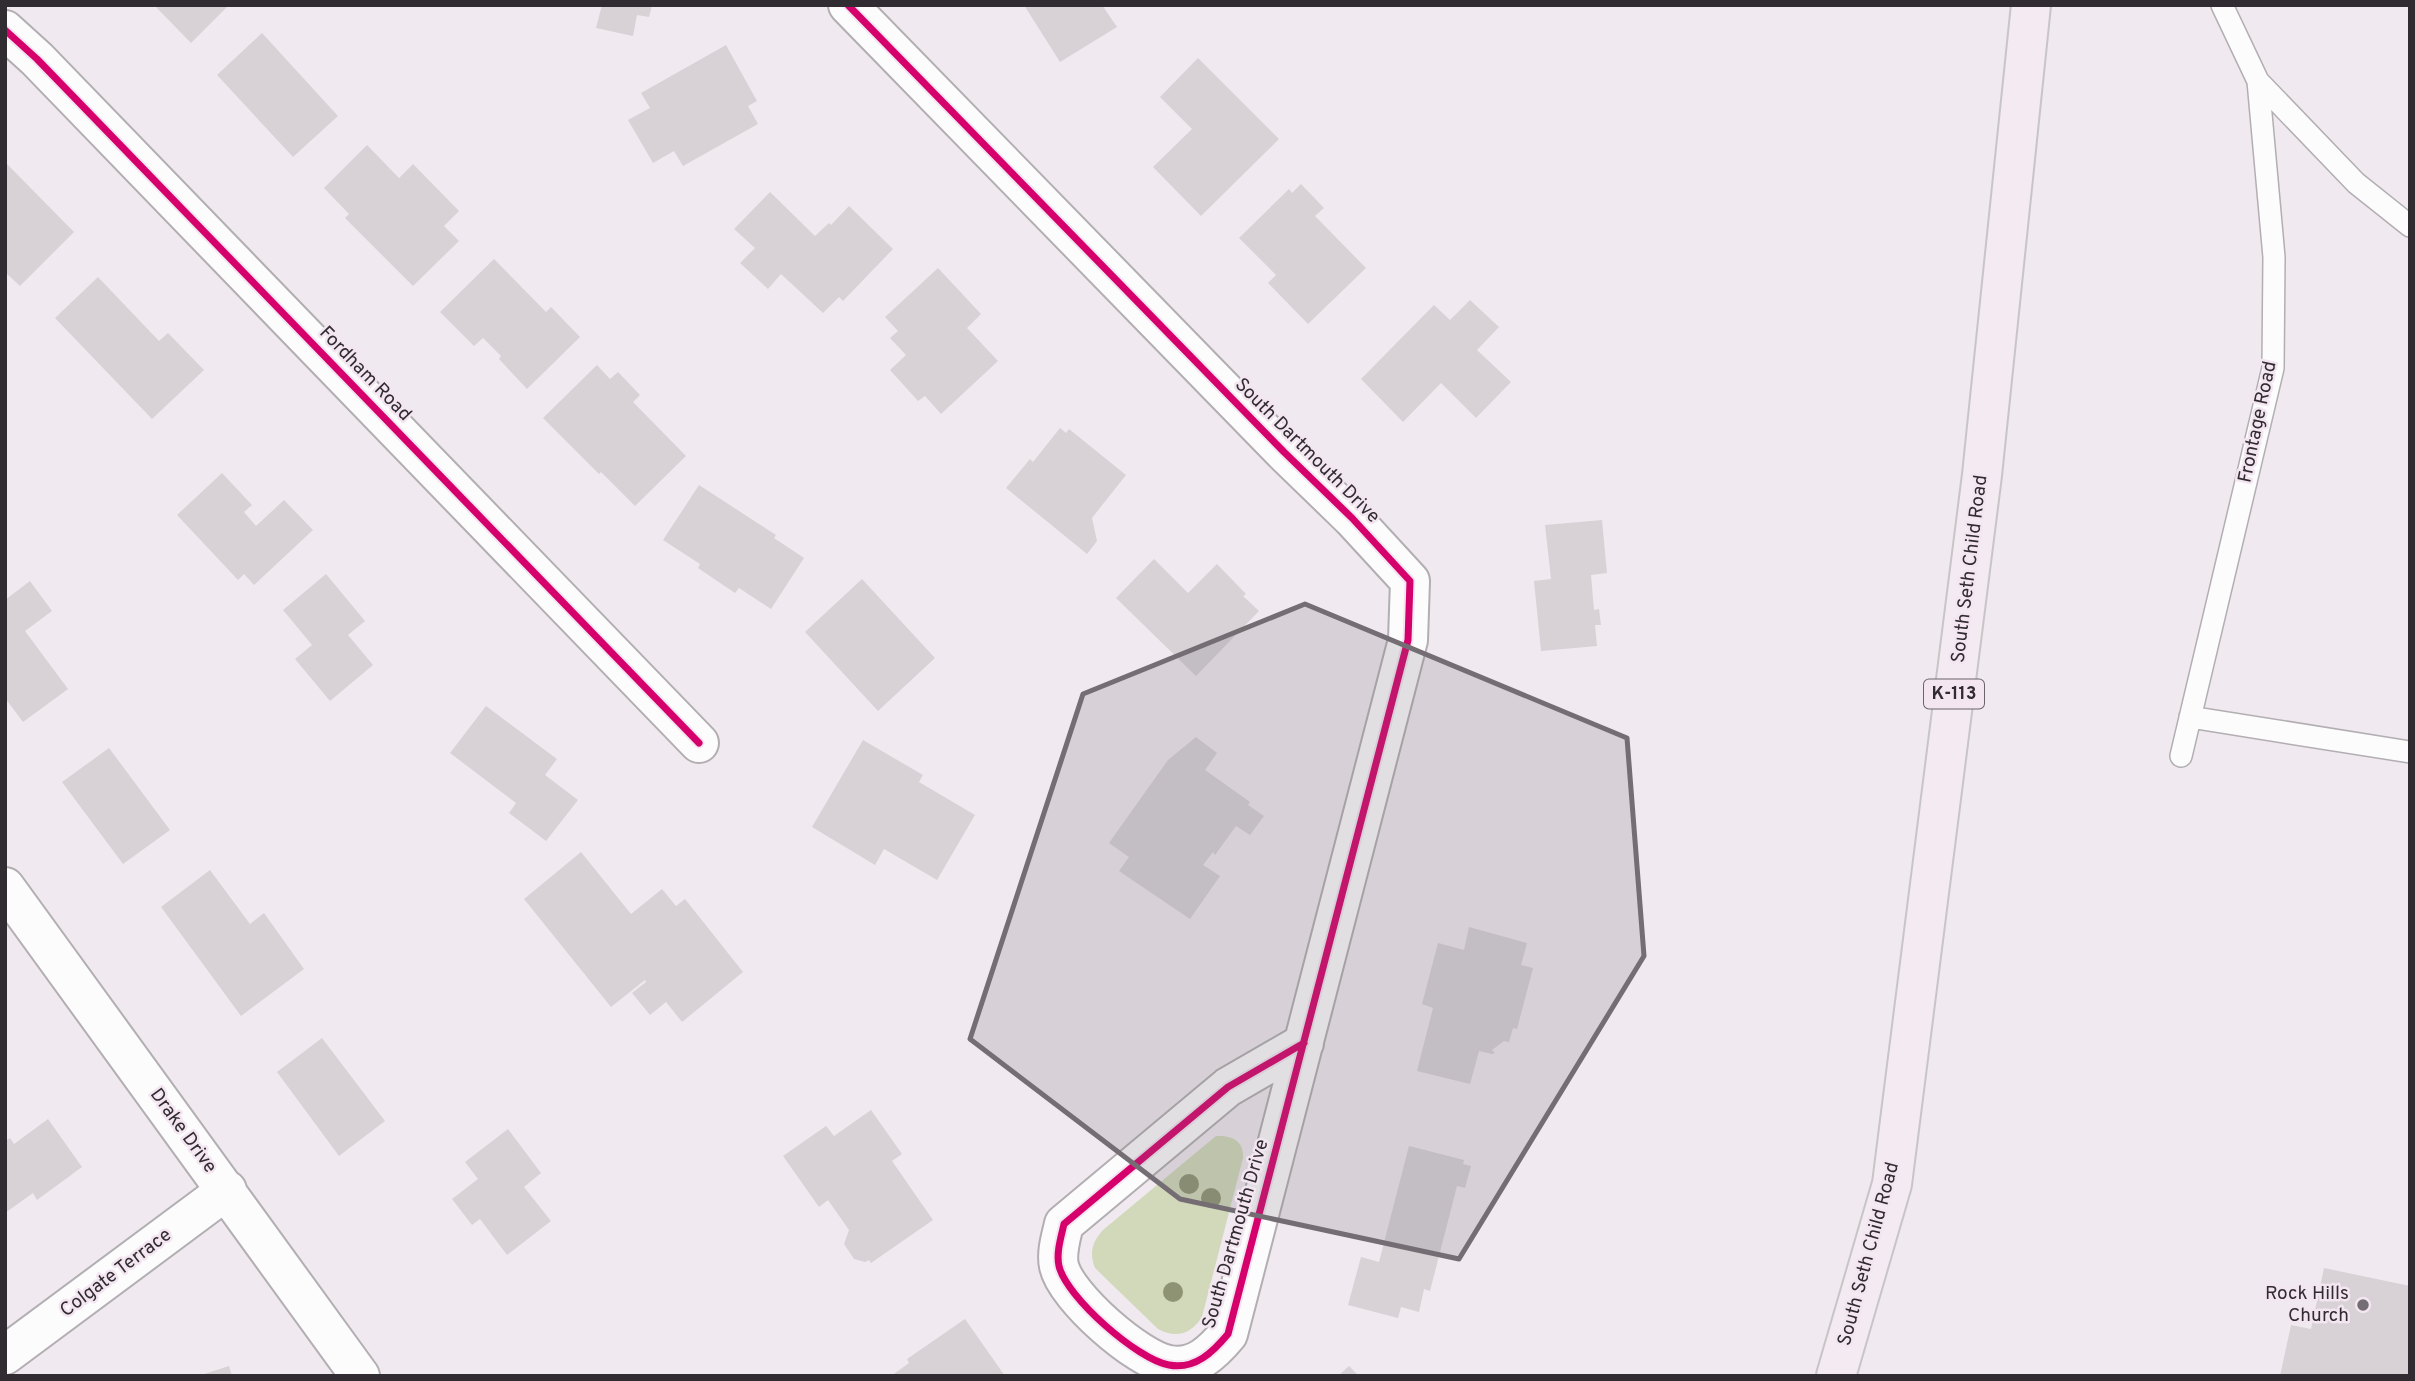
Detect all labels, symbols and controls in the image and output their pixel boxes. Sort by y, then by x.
street label: Fordham Road [314,321,416,427]
street label: Frontage Road [2233,359,2283,485]
street label: South Dartmouth Drive [1229,373,1385,529]
street label: South Seth Child Road [1947,474,1993,664]
road number: K-113 [1924,680,1984,708]
street label: Drake Drive [144,1084,222,1178]
street label: South Dartmouth Drive [1197,1137,1275,1331]
street label: South Seth Child Road [1833,1159,1905,1349]
street label: Colgate Terrace [55,1223,177,1323]
place label: Rock Hills Church [2265,1282,2349,1328]
marker: Rock Hills Church [2355,1297,2371,1313]

